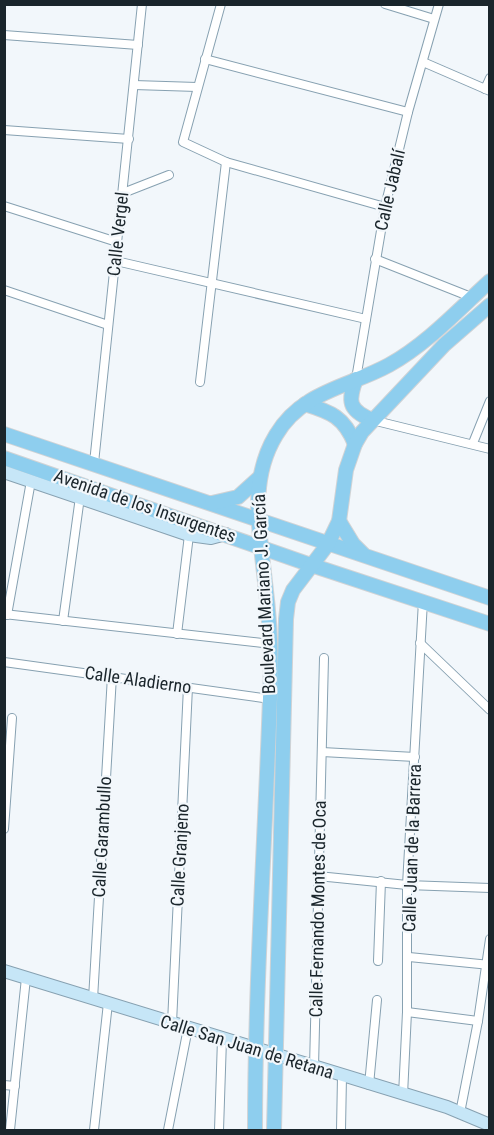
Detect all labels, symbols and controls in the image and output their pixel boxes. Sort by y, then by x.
street label: Calle Jabalí [370,146,409,233]
street label: Calle Vergel [103,191,132,277]
street label: Avenida de los Insurgentes [51,465,239,547]
street label: Boulevard Mariano J. García [248,493,279,695]
street label: Calle Aladierno [83,662,193,697]
street label: Calle Juan de la Barrera [398,763,425,932]
street label: Calle Garambullo [88,776,115,898]
street label: Calle Fernando Montes de Oca [305,800,330,1018]
street label: Calle Granjeno [166,803,193,907]
street label: Calle San Juan de Retana [158,1010,336,1083]

